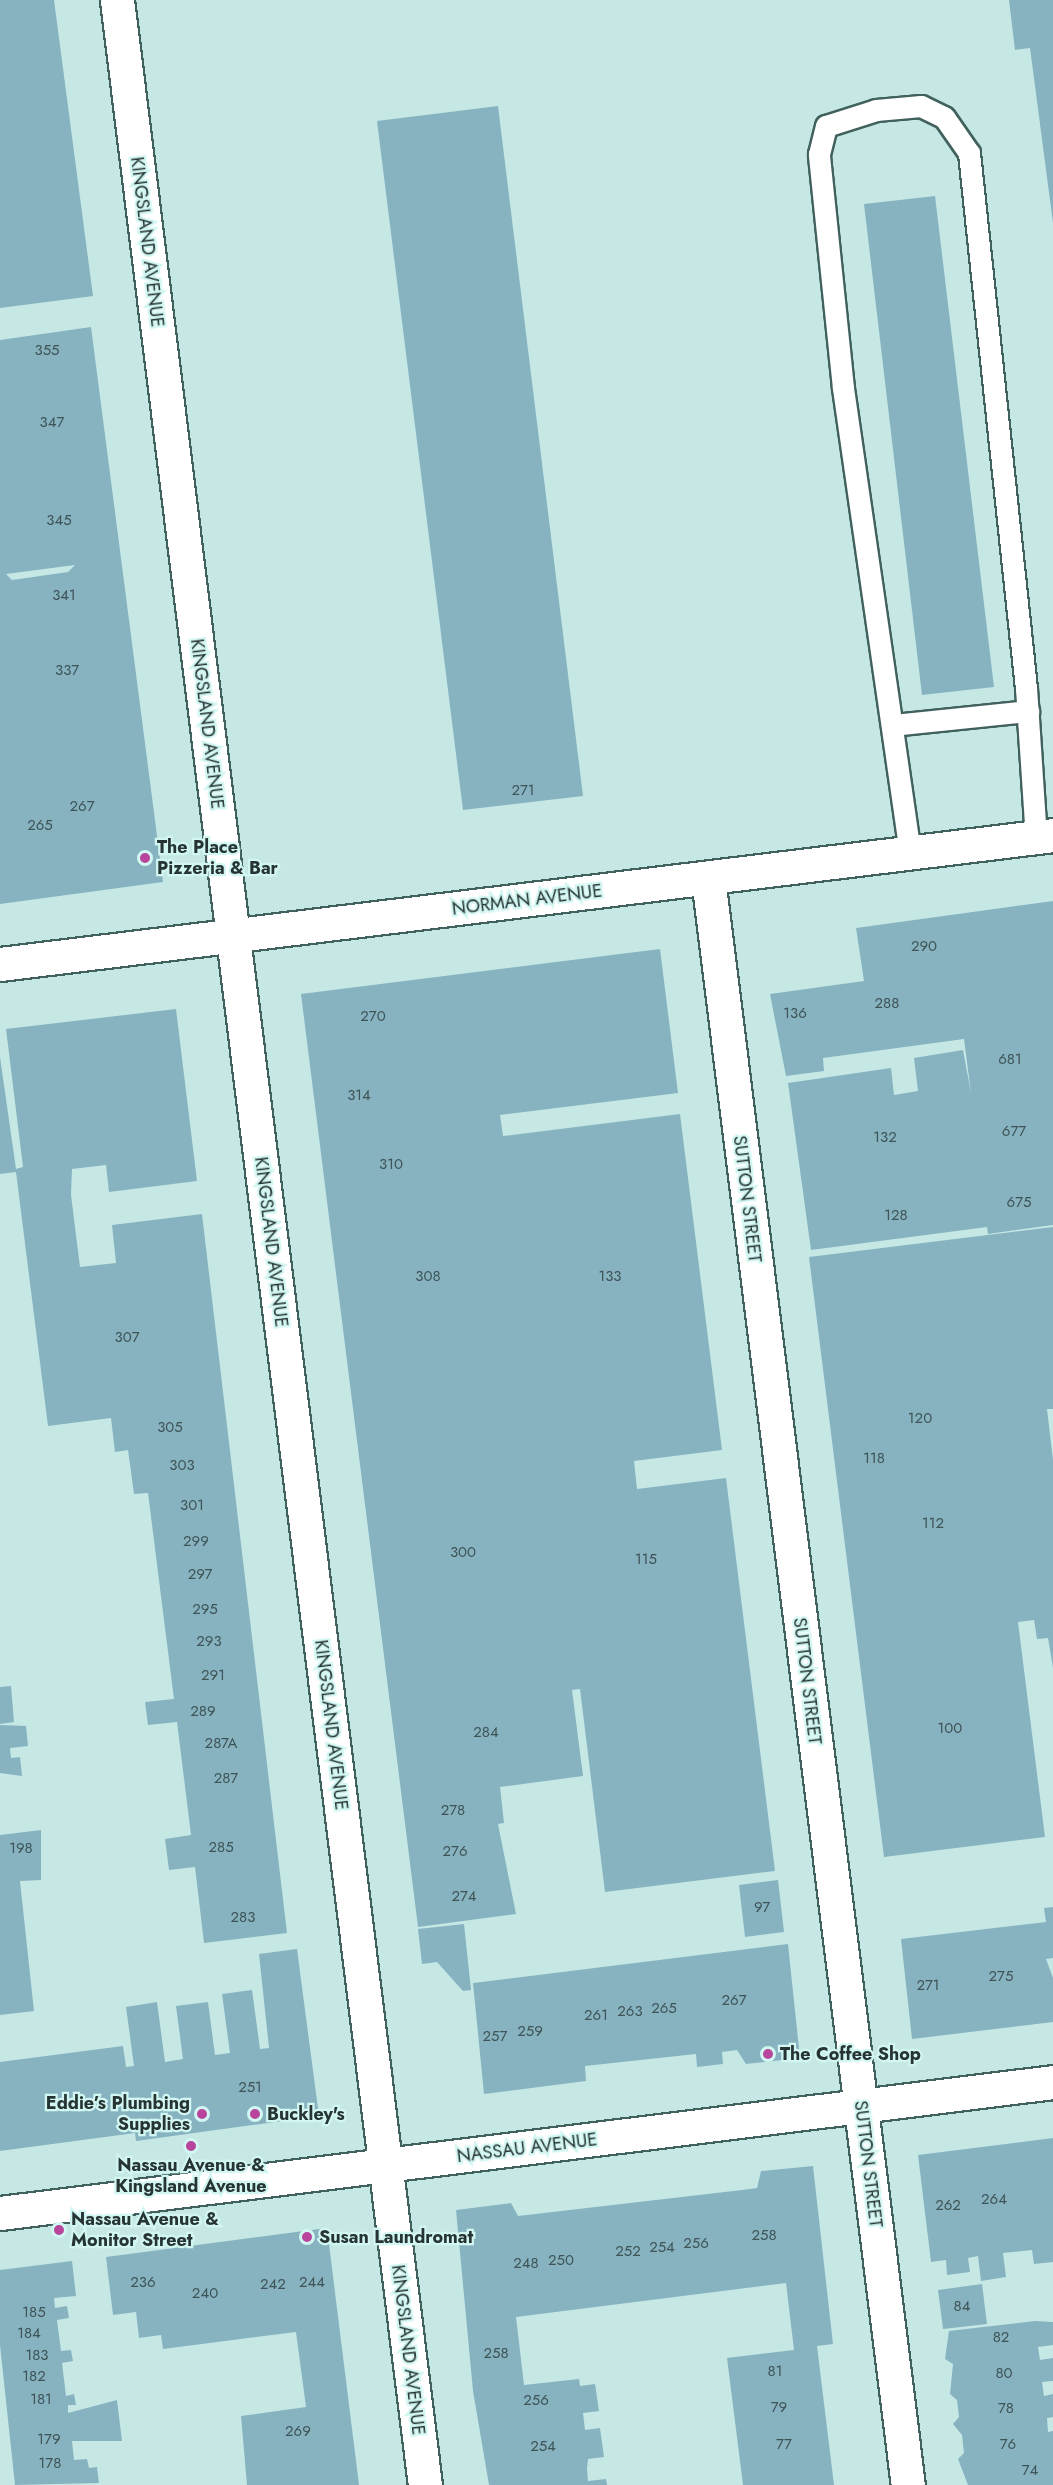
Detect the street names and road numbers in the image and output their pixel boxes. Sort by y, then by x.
street label: KINGSLAND AVENUE [126,156,168,328]
street label: KINGSLAND AVENUE [186,638,228,810]
street label: NORMAN AVENUE [451,880,603,920]
street label: SUTTON STREET [729,1134,765,1264]
street label: KINGSLAND AVENUE [250,1156,292,1328]
street label: SUTTON STREET [789,1616,825,1746]
street label: KINGSLAND AVENUE [310,1639,352,1811]
street label: SUTTON STREET [850,2099,886,2229]
street label: NASSAU AVENUE [456,2129,598,2167]
street label: KINGSLAND AVENUE [387,2264,429,2436]

